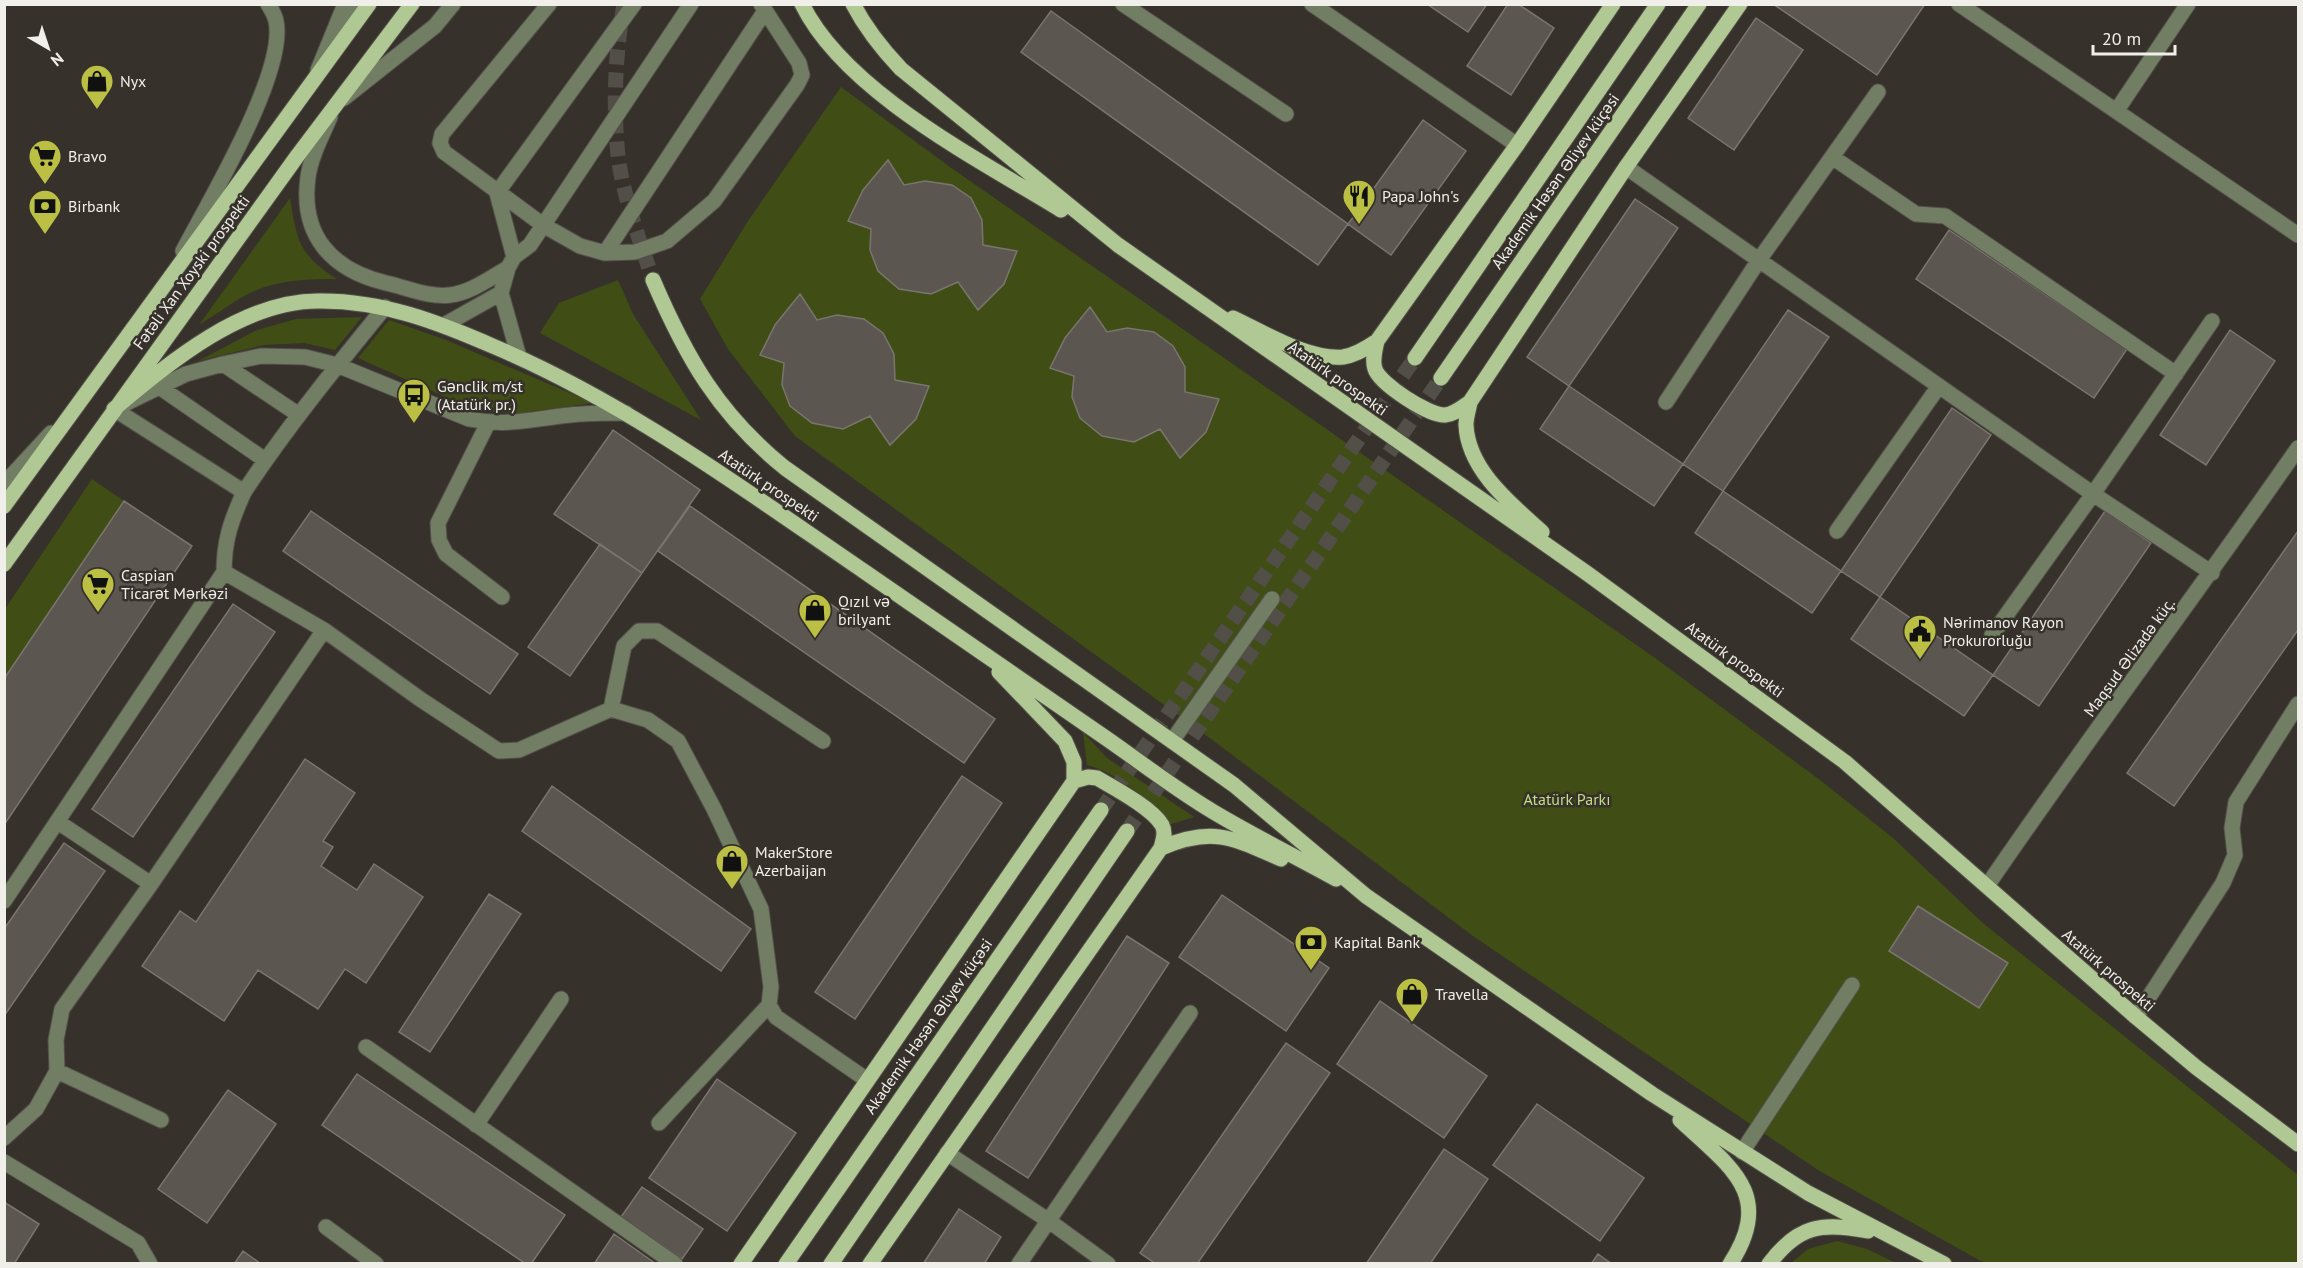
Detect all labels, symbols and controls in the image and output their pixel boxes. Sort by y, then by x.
north arrow [18,18,78,78]
scale bar [2093,18,2176,56]
text: 20 m [2102,27,2141,50]
text: N [47,49,68,71]
shop icon: Nyx [79,63,115,110]
place label: Nyx [120,71,146,91]
street label: Akademik Həsən Əliyev küçəsi [1487,89,1623,273]
supermarket icon: Bravo [27,138,63,185]
place label: Bravo [68,146,107,166]
restaurant icon: Papa John's [1341,178,1377,225]
place label: Papa John's [1382,186,1459,206]
bank icon: Birbank [27,188,63,235]
street label: Fətəli Xan Xoyski prospekti [128,191,254,353]
place label: Birbank [68,196,120,216]
street label: Atatürk prospekti [1284,336,1392,420]
place label: Gənclik m/st (Atatürk pr.) [437,376,523,414]
bus stop icon: Gənclik m/st (Atatürk pr.) [396,377,432,424]
street label: Atatürk prospekti [715,444,823,526]
place label: Caspian Ticarət Mərkəzi [121,565,228,603]
supermarket icon: Caspian Ticarət Mərkəzi [80,566,116,613]
place label: Qızıl və brilyant [838,591,891,629]
shop icon: Qızıl və brilyant [797,592,833,639]
street label: Maqsud Əlizadə küç. [2079,594,2179,720]
place label: Nərimanov Rayon Prokurorluğu [1943,612,2064,650]
public building icon: Nərimanov Rayon Prokurorluğu [1902,613,1938,660]
street label: Atatürk prospekti [1682,617,1788,701]
park label: Atatürk Parkı [1523,789,1611,809]
place label: MakerStore Azerbaijan [755,842,833,880]
shop icon: MakerStore Azerbaijan [714,843,750,890]
bank icon: Kapital Bank [1293,924,1329,971]
street label: Atatürk prospekti [2058,924,2160,1016]
place label: Kapital Bank [1334,932,1421,952]
street label: Akademik Həsən Əliyev küçəsi [860,934,996,1118]
shop icon: Travella [1394,976,1430,1023]
place label: Travella [1435,984,1489,1004]

